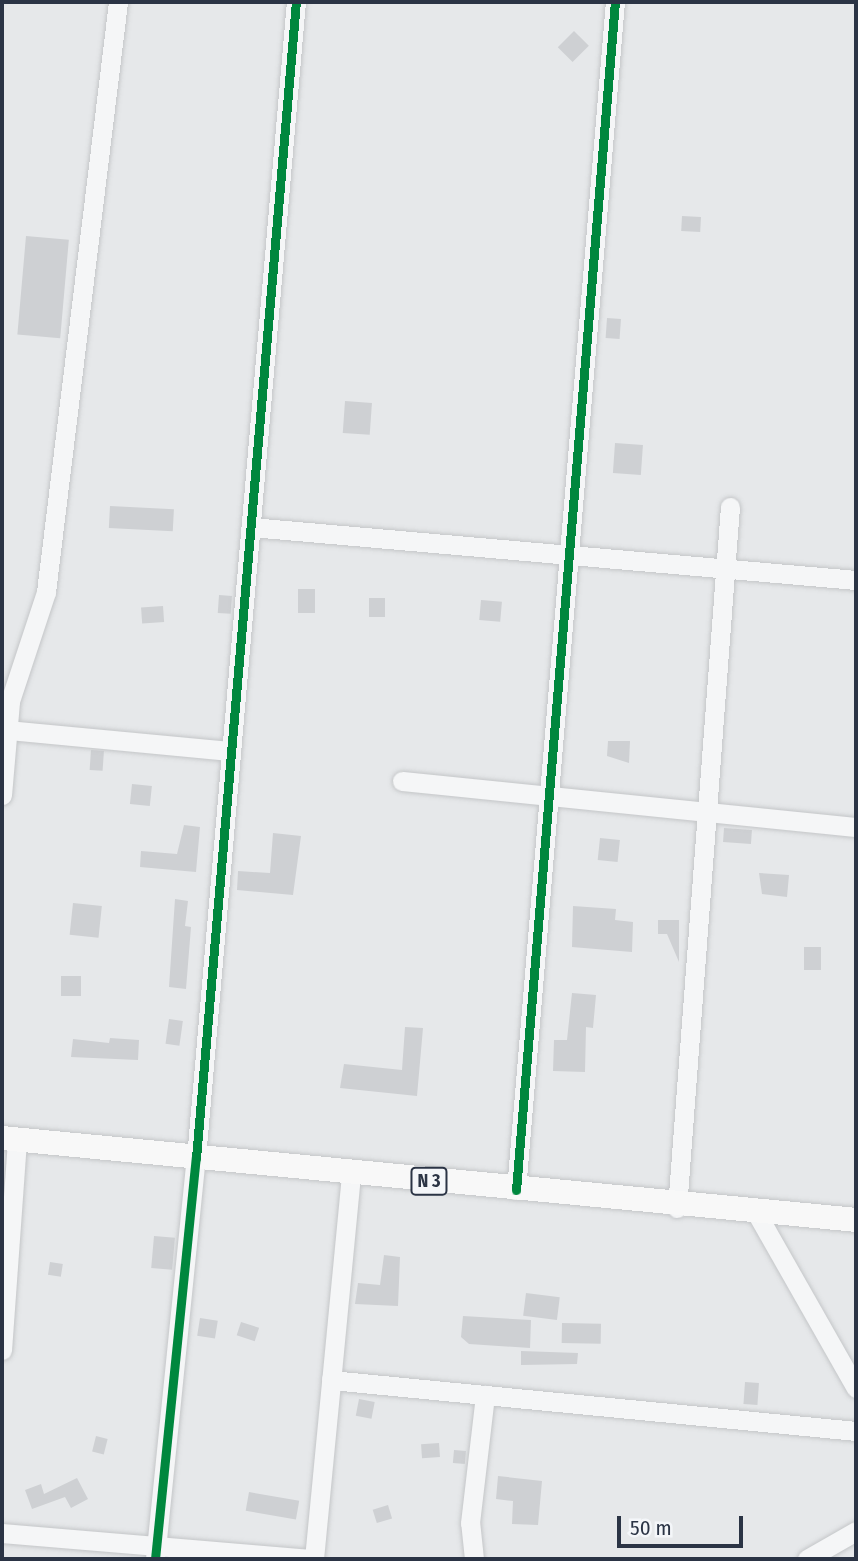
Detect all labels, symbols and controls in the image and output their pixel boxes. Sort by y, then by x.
road number: N 3 [410,1166,448,1196]
scale bar [620,1502,746,1546]
text: 50 m [630,1515,672,1541]

